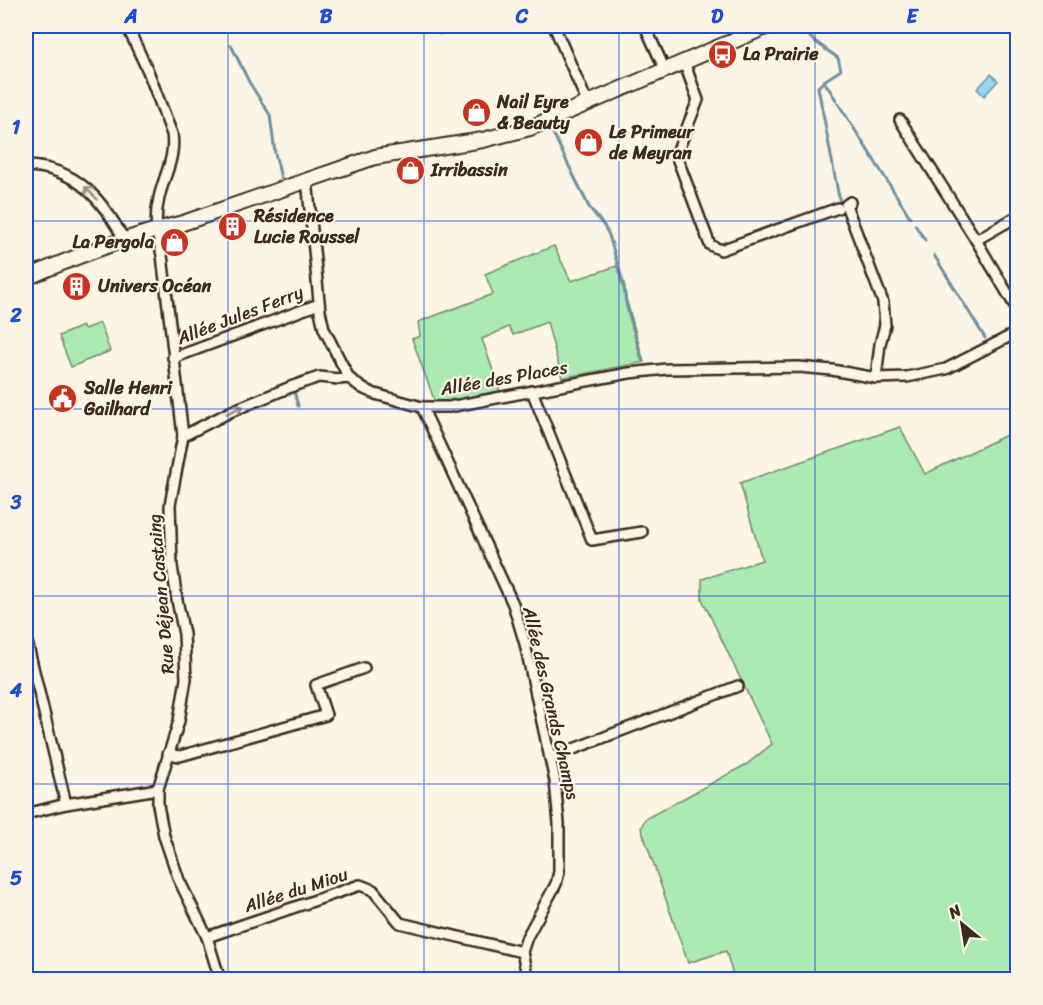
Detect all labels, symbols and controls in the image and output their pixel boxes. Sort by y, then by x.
text: A [123,0,138,34]
text: B [320,0,333,34]
text: C [515,0,529,34]
text: D [711,0,724,34]
text: E [906,0,919,34]
bus stop icon: La Prairie [706,38,738,70]
place label: La Prairie [743,38,819,70]
place label: Nail Eyre & Beauty [496,86,570,139]
shop icon: Nail Eyre & Beauty [460,96,492,128]
text: 1 [12,110,21,145]
place label: Le Primeur de Meyran [609,116,695,169]
shop icon: Le Primeur de Meyran [572,126,604,158]
shop icon: Irribassin [394,154,426,186]
place label: Irribassin [430,154,508,186]
one-way arrow [83,186,98,201]
place label: Résidence Lucie Roussel [253,200,360,253]
building icon: Résidence Lucie Roussel [217,210,249,242]
place label: La Pergola [73,226,154,258]
shop icon: La Pergola [159,226,191,258]
building icon: Univers Océan [61,270,93,302]
place label: Univers Océan [98,270,211,302]
street label: Allée Jules Ferry [171,276,309,354]
text: 2 [9,298,22,333]
street label: Allée des Places [437,351,571,405]
place label: Salle Henri Gailhard [83,372,173,425]
public building icon: Salle Henri Gailhard [47,382,79,414]
one-way arrow [225,404,244,415]
text: 3 [10,485,22,520]
street label: Rue Déjean Castaing [138,513,184,675]
street label: Allée des Grands Champs [513,602,589,803]
text: 4 [9,673,23,708]
street label: Allée du Miou [239,858,352,922]
text: 5 [10,861,22,896]
north arrow [932,894,992,954]
text: N [942,896,968,927]

